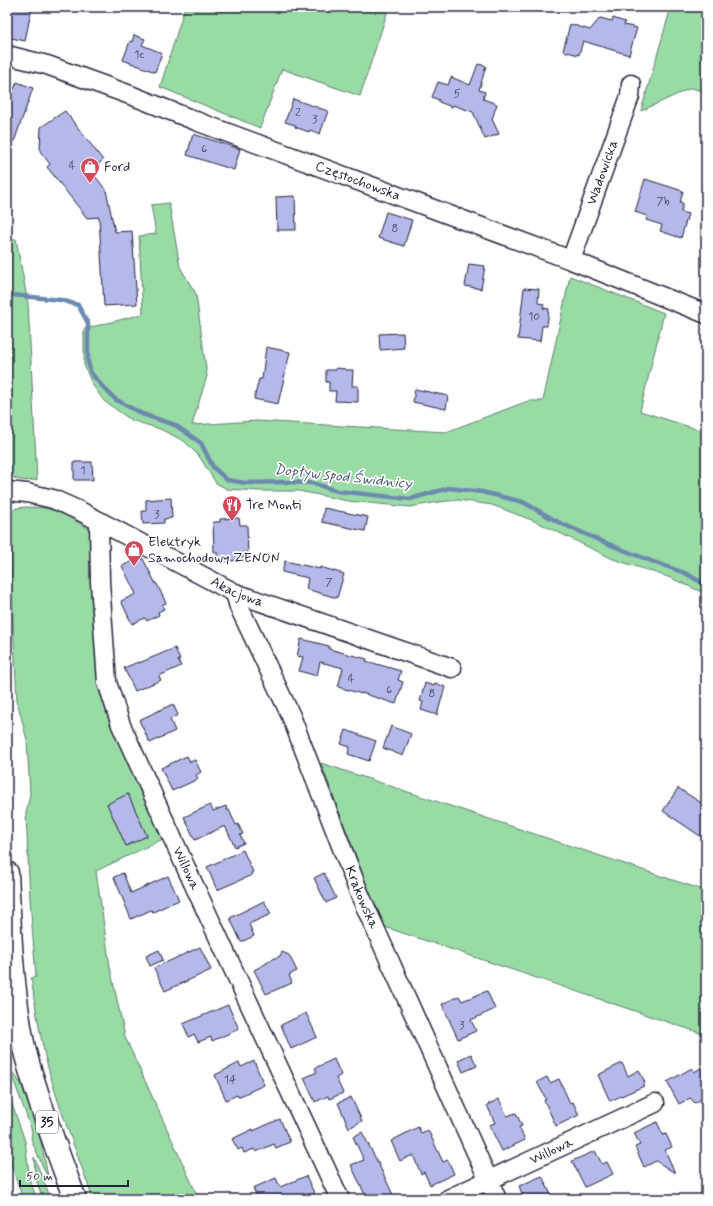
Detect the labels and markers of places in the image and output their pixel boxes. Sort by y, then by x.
shop icon: Ford [79,156,101,184]
place label: Ford [104,158,130,176]
restaurant icon: Tre Monti [221,494,243,522]
place label: Tre Monti [246,496,301,514]
place label: Elektryk Samochodowy ZENON [148,533,280,567]
shop icon: Elektryk Samochodowy ZENON [123,539,145,567]

